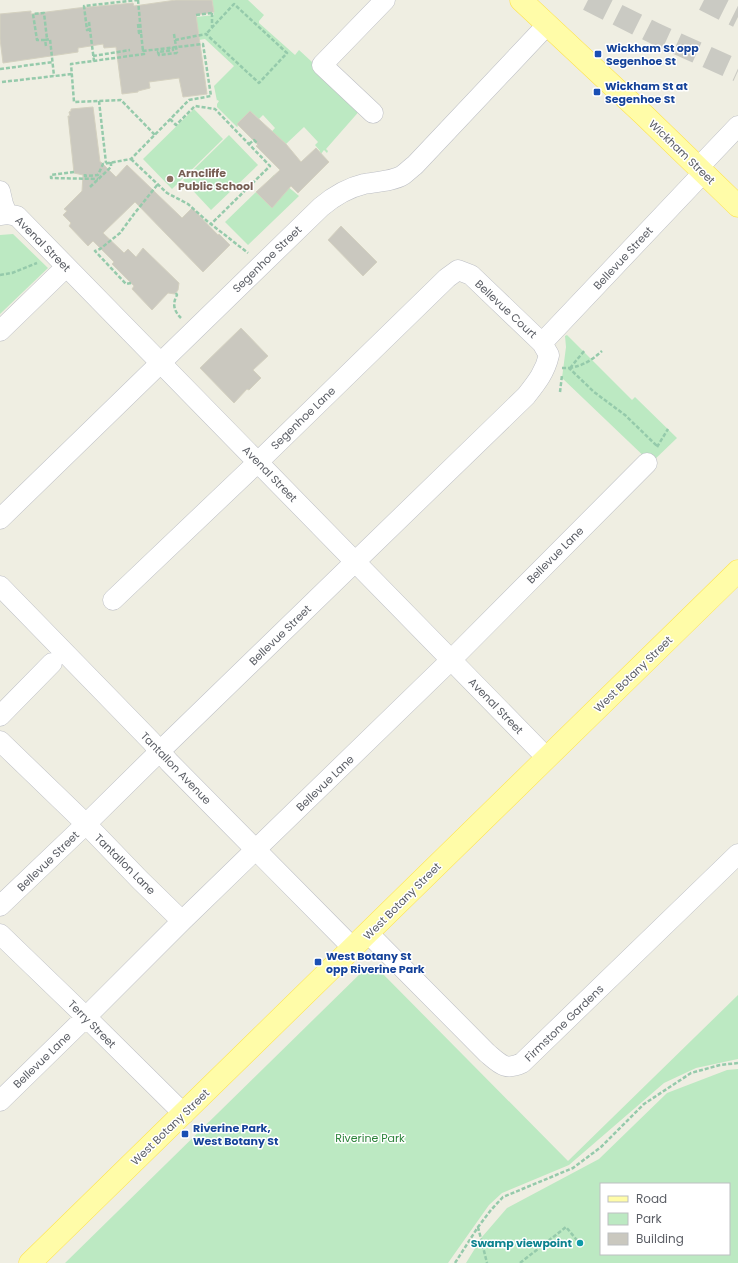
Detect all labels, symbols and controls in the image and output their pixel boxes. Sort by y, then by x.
place label: Wickham St opp Segenhoe St [606,40,699,69]
marker: Wickham St opp Segenhoe St [593,49,603,59]
place label: Wickham St at Segenhoe St [605,78,688,107]
marker: Wickham St at Segenhoe St [592,87,602,97]
street label: Wickham Street [645,116,719,188]
place label: Arncliffe Public School [178,165,253,194]
marker: Arncliffe Public School [165,174,175,184]
street label: Avenal Street [12,213,74,275]
street label: Segenhoe Street [229,222,305,296]
street label: Bellevue Street [590,223,656,293]
street label: Bellevue Court [471,276,541,342]
street label: Segenhoe Lane [267,383,339,453]
street label: Avenal Street [239,442,301,506]
street label: Bellevue Lane [523,523,587,587]
street label: Bellevue Street [245,601,315,669]
street label: West Botany Street [590,632,676,716]
street label: Avenal Street [465,674,527,738]
street label: Tantallon Avenue [137,728,215,808]
street label: Bellevue Lane [293,751,358,815]
street label: Bellevue Street [13,827,83,895]
street label: Tantallon Lane [91,830,159,898]
street label: West Botany Street [360,859,444,943]
place label: West Botany St opp Riverine Park [326,948,425,977]
marker: West Botany St opp Riverine Park [313,957,323,967]
street label: Firmstone Gardens [521,981,607,1065]
street label: Terry Street [64,996,120,1052]
street label: Bellevue Lane [10,1028,75,1092]
street label: West Botany Street [127,1085,213,1169]
place label: Riverine Park, West Botany St [193,1120,279,1149]
marker: Riverine Park, West Botany St [180,1129,190,1139]
park label: Riverine Park [335,1130,405,1146]
legend [600,1183,730,1255]
text: Road [636,1190,667,1207]
text: Park [636,1210,663,1227]
text: Building [636,1230,684,1247]
place label: Swamp viewpoint [471,1235,573,1251]
marker: Swamp viewpoint [575,1238,585,1248]

